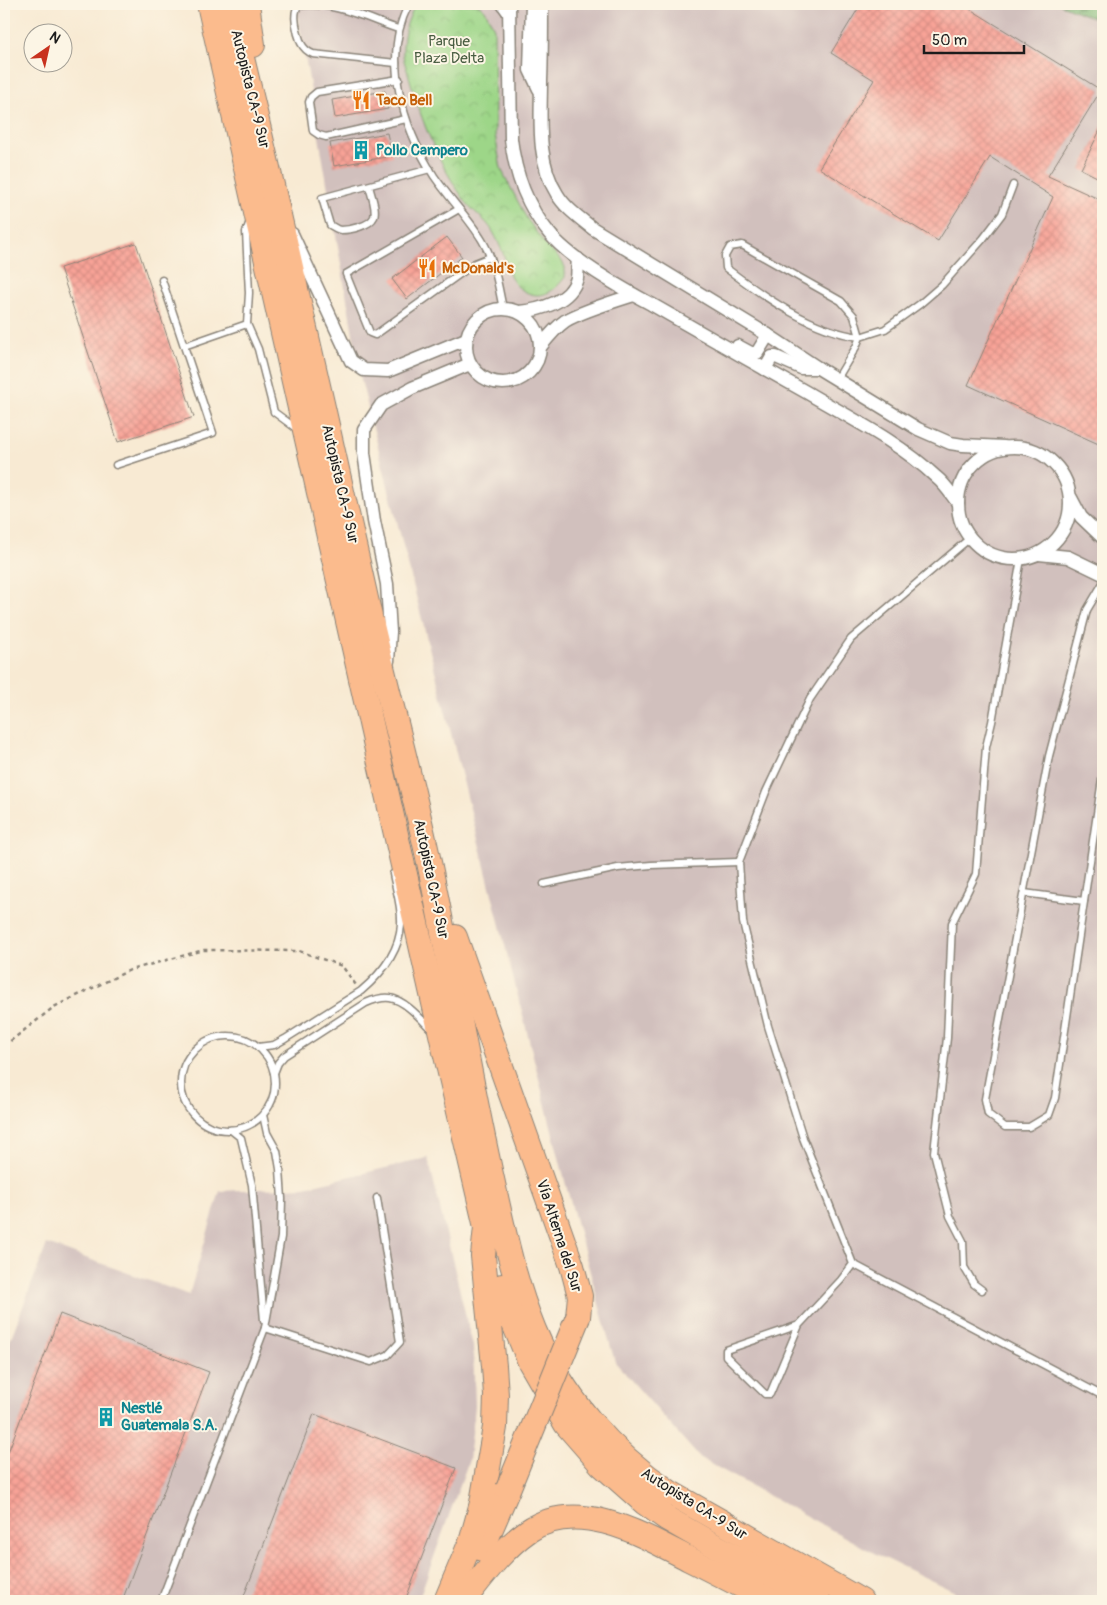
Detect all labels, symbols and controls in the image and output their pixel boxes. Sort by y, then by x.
north arrow [22,22,72,72]
scale bar [924,22,1024,54]
text: N [46,28,64,47]
street label: Autopista CA-9 Sur [226,28,274,151]
text: 50 m [932,31,967,50]
park label: Parque Plaza Delta [414,32,484,68]
restaurant icon: Taco Bell [350,89,372,111]
place label: Taco Bell [375,91,432,110]
building icon: Pollo Campero [350,139,372,161]
place label: Pollo Campero [376,141,468,160]
restaurant icon: McDonald's [416,257,438,279]
place label: McDonald's [442,259,514,278]
street label: Autopista CA-9 Sur [317,423,363,546]
street label: Autopista CA-9 Sur [409,818,453,941]
street label: Vía Alterna del Sur [532,1177,586,1295]
place label: Nestlé Guatemala S.A. [121,1399,217,1435]
building icon: Nestlé Guatemala S.A. [95,1406,117,1428]
street label: Autopista CA-9 Sur [637,1464,751,1545]

